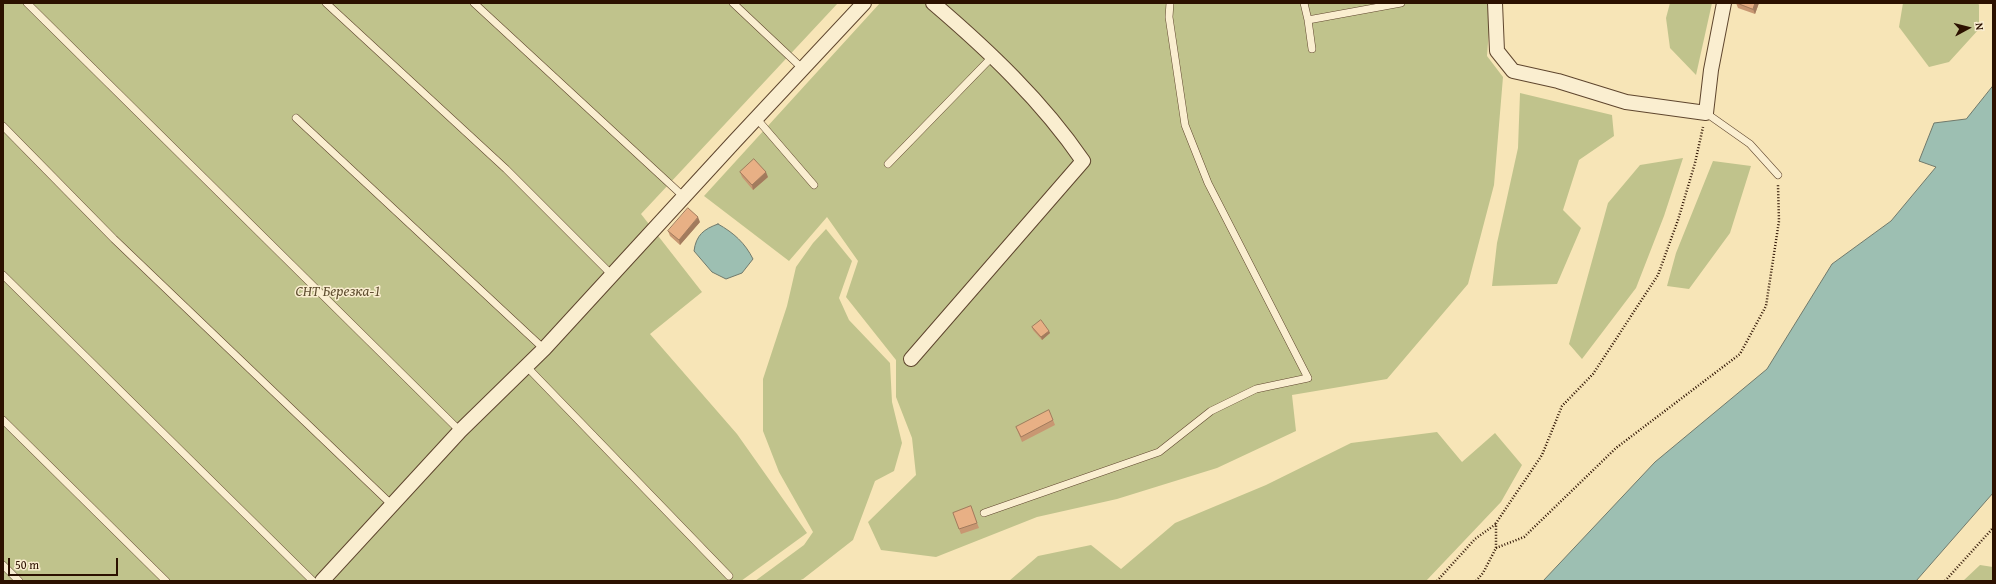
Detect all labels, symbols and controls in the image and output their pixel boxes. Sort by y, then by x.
north arrow [1948,8,1988,48]
text: N [1972,22,1988,31]
park label: СНТ Березка-1 [295,283,381,301]
scale bar [10,550,120,576]
text: 50 m [15,556,39,573]

